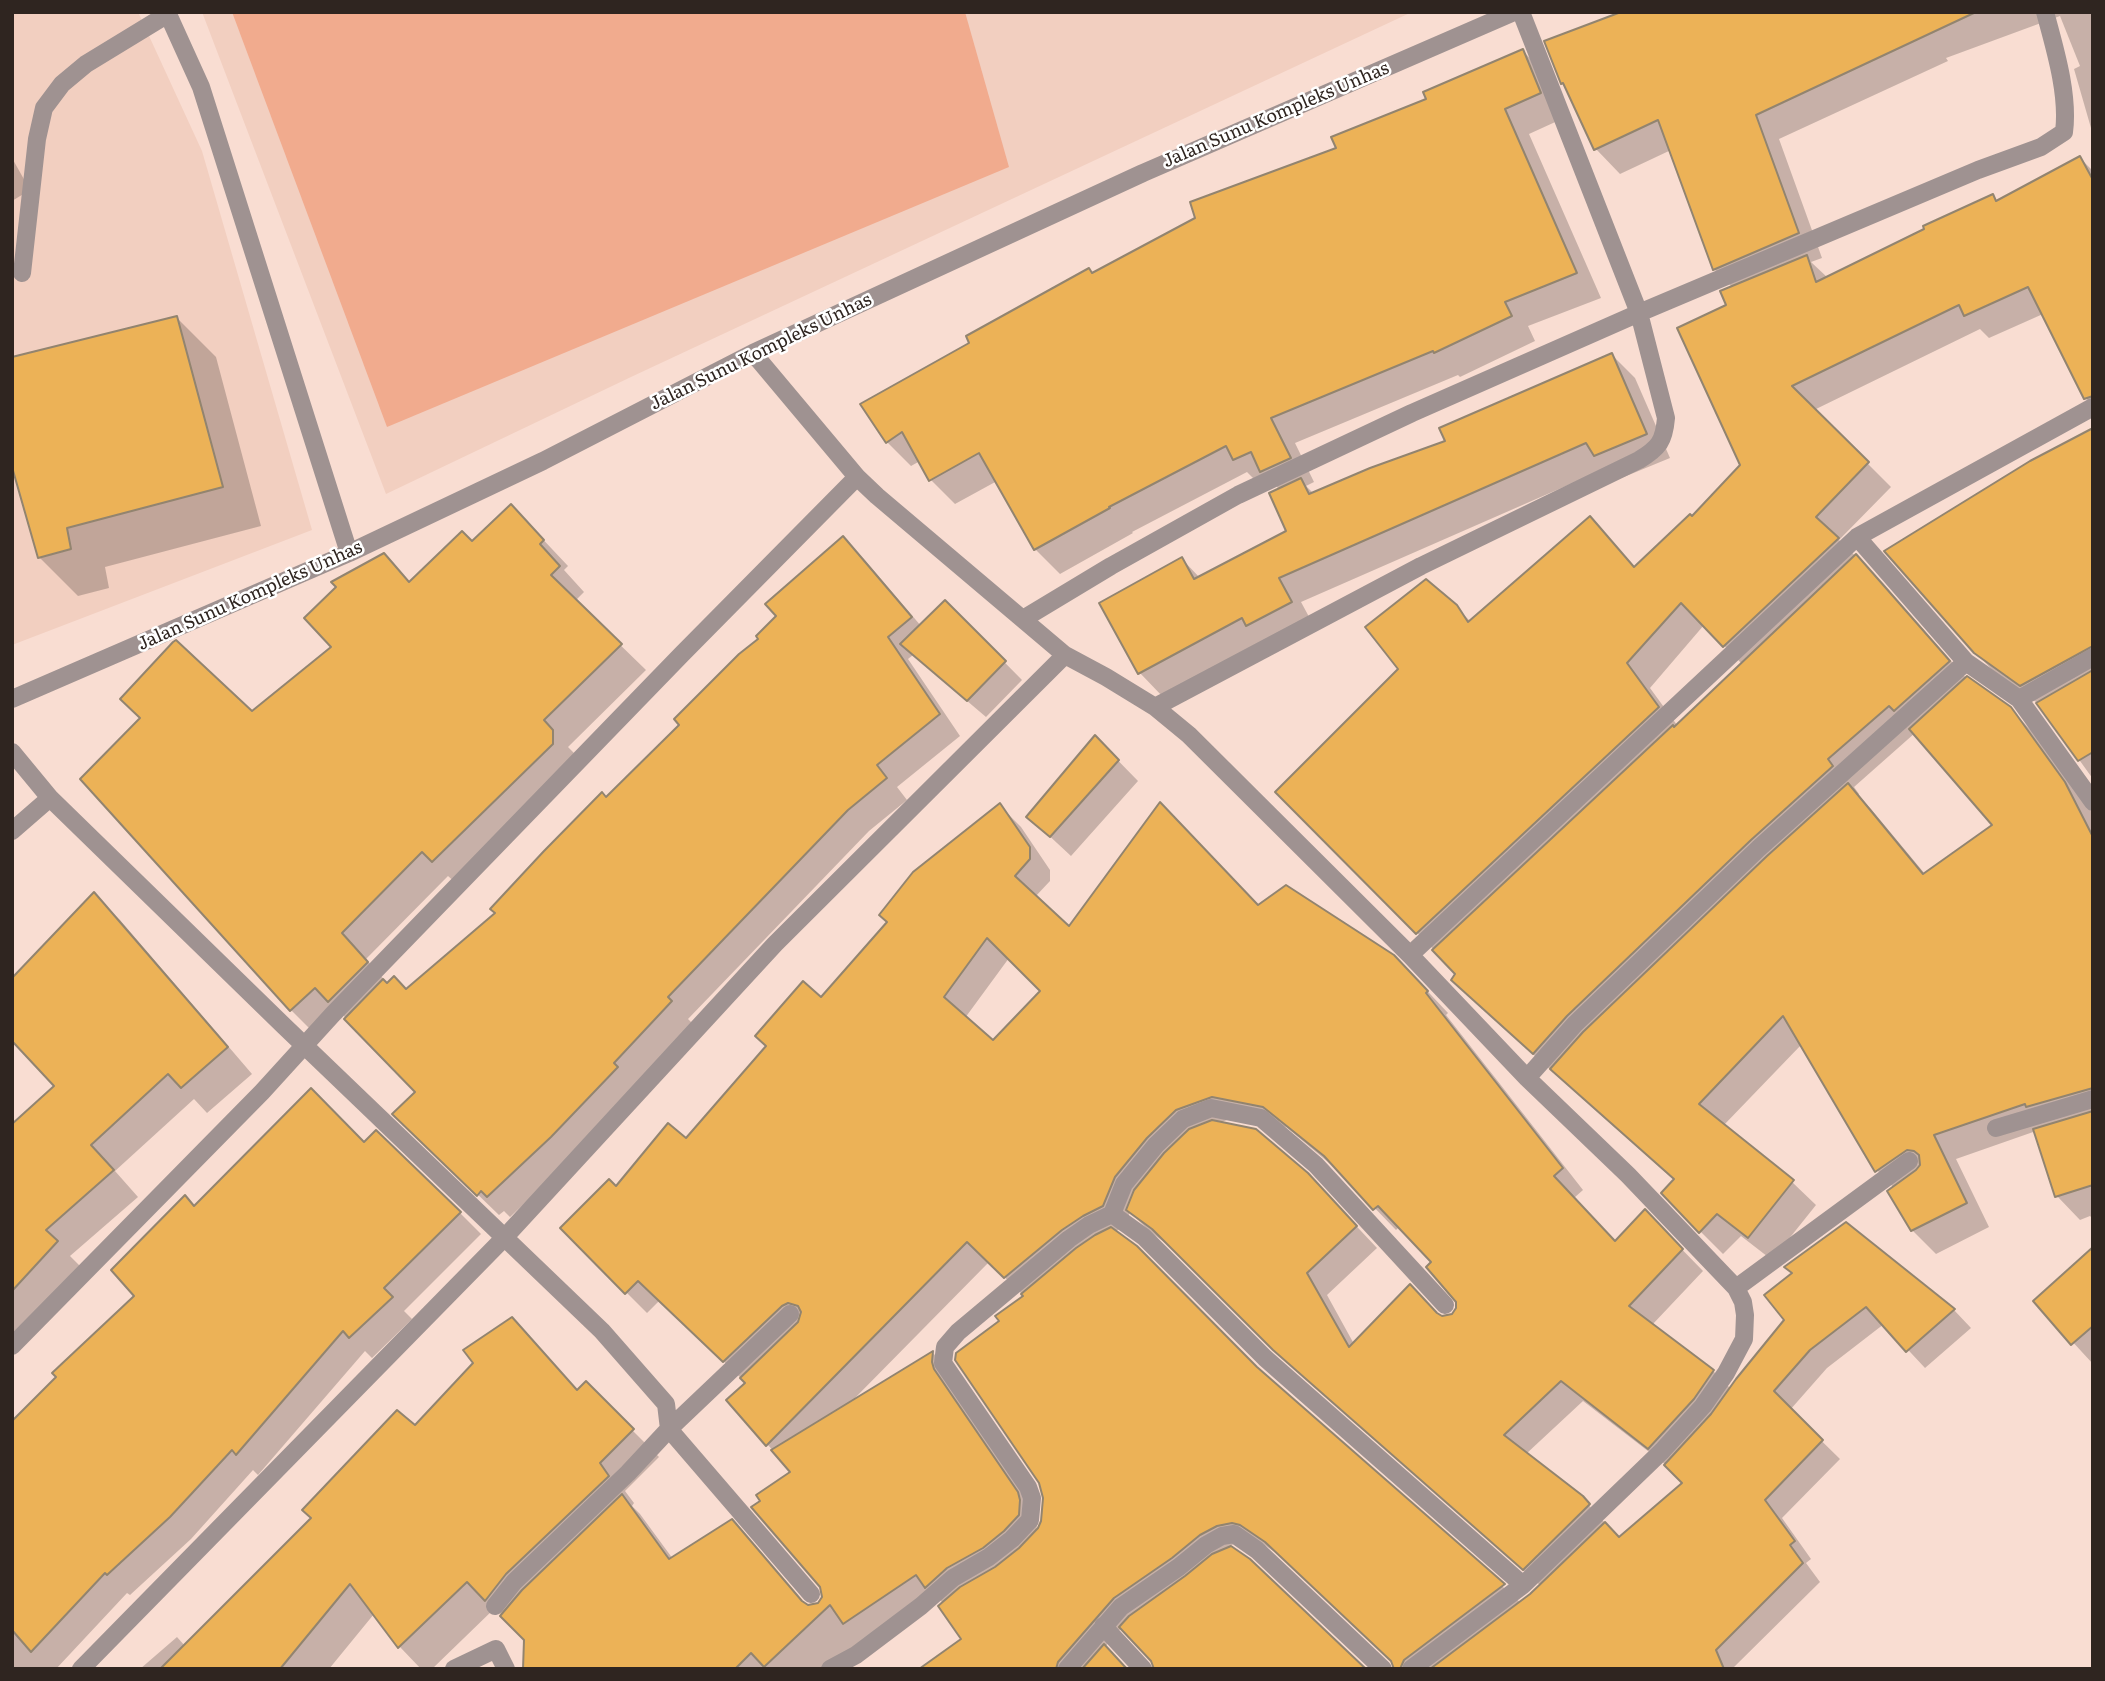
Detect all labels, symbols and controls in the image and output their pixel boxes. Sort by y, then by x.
street label: Jalan Sunu Kompleks Unhas [1160,57,1392,173]
street label: Jalan Sunu Kompleks Unhas [647,289,875,415]
street label: Jalan Sunu Kompleks Unhas [134,537,366,655]

